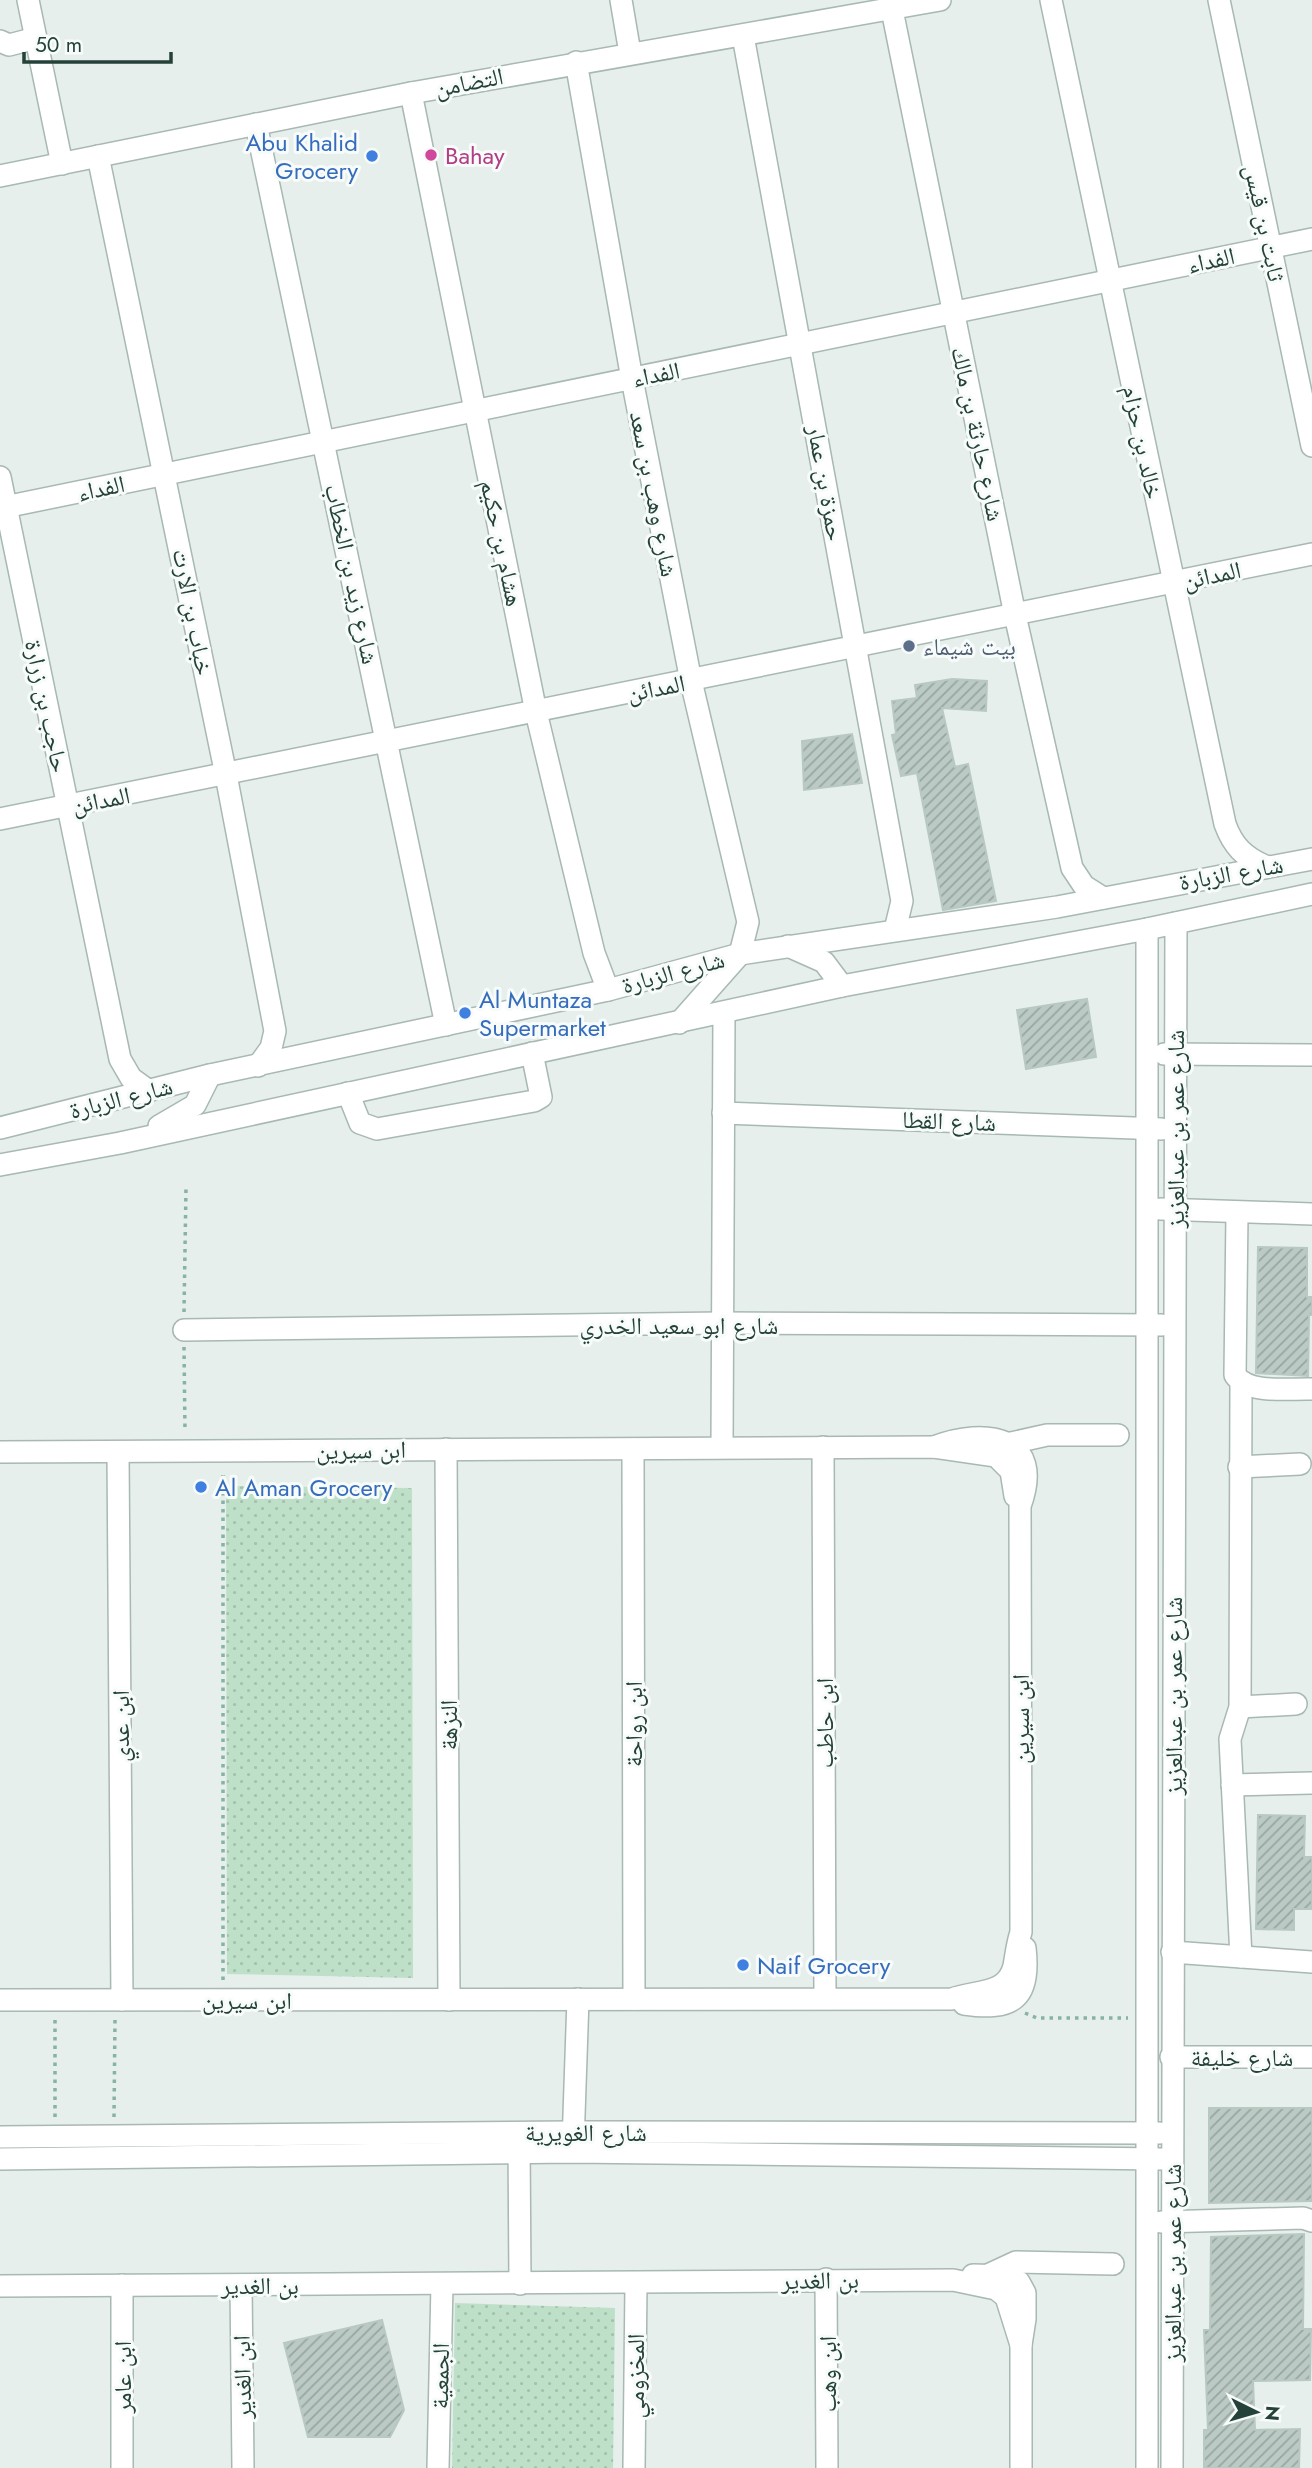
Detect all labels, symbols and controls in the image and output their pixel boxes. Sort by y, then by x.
scale bar [24,21,172,65]
text: 50 m [35,30,82,60]
street label: التضامن [432,58,506,106]
place label: Abu Khalid Grocery [246,125,358,188]
place label: Bahay [445,138,505,173]
marker: Bahay [423,147,439,163]
marker: Abu Khalid Grocery [364,148,380,164]
street label: ثابت بن قيس [1236,161,1295,285]
street label: الفداء [1184,238,1238,282]
street label: شارع حارثة بن مالك [942,344,1014,524]
street label: الفداء [629,352,683,396]
street label: خالد بن حزام [1114,382,1172,502]
street label: شارع وهب بن سعد [621,408,687,580]
street label: حمزة بن عمار [798,421,853,544]
street label: الفداء [74,466,128,510]
street label: هشام بن حكيم [472,476,532,610]
street label: شارع زيد بن الخطاب [316,481,388,667]
street label: خباب بن الارت [164,546,222,678]
street label: المدائن [1180,552,1244,598]
place label: بيت شيماء [923,629,1016,664]
street label: حاجب بن زرارة [16,637,78,775]
marker: بيت شيماء [901,638,917,654]
street label: المدائن [624,665,688,711]
street label: المدائن [69,777,133,823]
street label: شارع الزبارة [1176,847,1286,899]
street label: شارع الزبارة [618,942,728,1002]
place label: Al Muntaza Supermarket [479,982,606,1045]
marker: Al Muntaza Supermarket [457,1005,473,1021]
street label: شارع عمر بن عبدالعزيز [1158,1030,1193,1229]
street label: شارع الزبارة [66,1068,176,1128]
street label: شارع القطا [901,1102,997,1140]
street label: شارع ابو سعيد الخدري [580,1308,778,1345]
street label: ابن سيرين [316,1432,406,1468]
place label: Al Aman Grocery [215,1470,393,1505]
marker: Al Aman Grocery [193,1479,209,1495]
street label: شارع عمر بن عبدالعزيز [1156,1597,1191,1796]
street label: ابن سيرين [1003,1674,1038,1764]
street label: ابن حاطب [807,1678,842,1768]
street label: ابن رواحة [616,1681,651,1767]
street label: ابن عدي [103,1690,140,1762]
street label: النزهة [431,1700,466,1750]
place label: Naif Grocery [757,1948,891,1983]
marker: Naif Grocery [735,1957,751,1973]
street label: ابن سيرين [202,1983,292,2018]
street label: شارع خليفة [1191,2040,1293,2075]
street label: شارع الغويرية [525,2115,647,2150]
street label: شارع عمر بن عبدالعزيز [1155,2164,1190,2363]
street label: بن الغدير [780,2262,859,2298]
street label: بن الغدير [220,2268,299,2303]
street label: المخزومي [618,2333,655,2419]
street label: ابن الغدير [224,2335,260,2420]
street label: ابن وهب [810,2336,845,2412]
street label: ابن عامر [105,2341,140,2414]
street label: الجمعية [422,2343,458,2409]
north arrow [1221,2377,1291,2447]
text: N [1258,2405,1287,2422]

